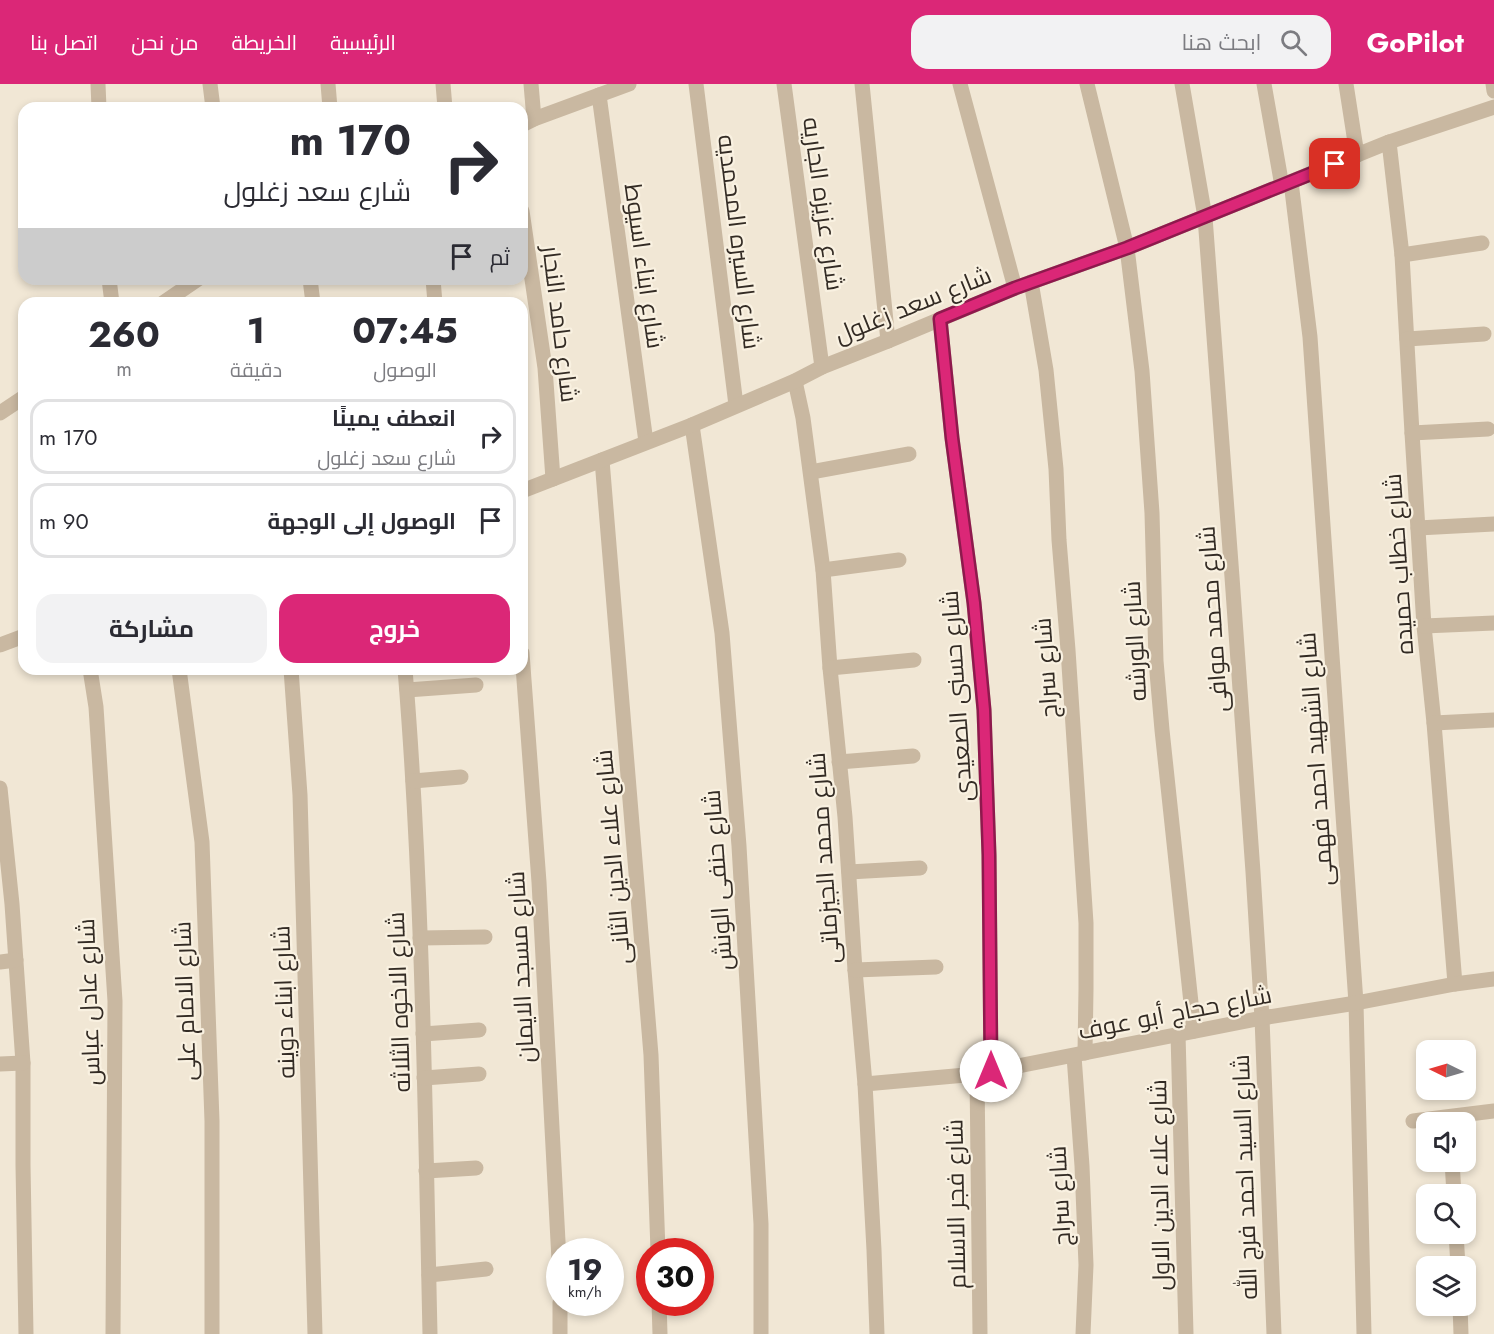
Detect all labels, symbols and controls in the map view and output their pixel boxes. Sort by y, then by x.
search box [911,15,1331,69]
text: GoPilot [1367,22,1464,63]
text: ابحث هنا [1181,26,1262,58]
icon: search [1277,26,1310,59]
text: اتصل بنا [30,28,98,58]
text: من نحن [131,28,199,58]
text: الخريطة [232,28,297,58]
text: الرئيسية [330,28,396,58]
text: 170 m [289,110,411,171]
street label: شارع عزيزه الجاريه [794,115,853,293]
icon: right [432,126,510,204]
street label: شارع السيره المحمديه [709,133,770,351]
pin [1309,138,1360,189]
icon: arrive [1318,147,1351,180]
text: شارع سعد زغلول [224,172,411,211]
street label: شارع ابناء اسيوط [616,181,673,351]
icon: arrive [445,240,478,273]
text: ثم [490,241,510,273]
street label: شارع حامد النجار [533,242,587,404]
street label: شارع سعد زغلول [829,257,997,352]
text: 1 [247,304,265,356]
text: 07:45 [352,304,458,356]
text: 260 [88,308,160,360]
text: m [116,355,132,384]
text: دقيقة [230,356,282,385]
text: الوصول [373,356,437,385]
text: انعطف يمينًا [332,402,456,434]
icon: right [474,420,507,453]
text: 170 m [39,421,97,453]
text: شارع سعد زغلول [317,444,456,473]
street label: شارع خطاب حميده [1375,472,1422,656]
icon: arrive [474,504,507,537]
text: 90 m [39,505,89,537]
text: الوصول إلى الوجهة [268,505,456,537]
street label: شارع محمد موافى [1189,525,1236,713]
street label: شارع الورشه [1114,580,1155,702]
street label: شارع حسنى الصعيدى [932,589,981,803]
button: مشاركة [36,594,267,663]
button: خروج [279,594,510,663]
street label: شارع سراج [1025,617,1066,719]
street label: شارع الشهيد احمد فهمى [1289,631,1342,887]
street label: شارع علاء الدين الثانى [586,748,639,966]
street label: شارع محمد الجيزماتى [799,751,848,965]
street label: شارع حنفى الونش [694,788,741,972]
street label: شارع مسجد الايمان [498,870,543,1064]
street label: شارع الاخوه الثلاثه [378,911,419,1093]
street label: شارع عادل عباس [68,918,109,1086]
street label: شارع الامام على [164,921,205,1081]
street label: شارع ابناء دوينه [263,925,304,1079]
street label: شارع حجاج أبو عوف [1075,977,1275,1048]
position arrow [959,1039,1023,1103]
north arrow [1416,1040,1476,1100]
map controls [1416,1040,1476,1316]
street label: شارع السيد احمد فرج الله [1223,1054,1266,1300]
street label: شارع علاء الدين الاول [1140,1079,1179,1291]
button: sound [1416,1112,1476,1172]
street label: شارع فجر الاسلام [937,1119,974,1289]
street label: شارع سراج [1039,1145,1080,1247]
button: search [1416,1184,1476,1244]
speed limit sign: 30 [636,1238,714,1316]
text: 19 [567,1248,603,1291]
button: layers [1416,1256,1476,1316]
text: km/h [568,1281,602,1303]

